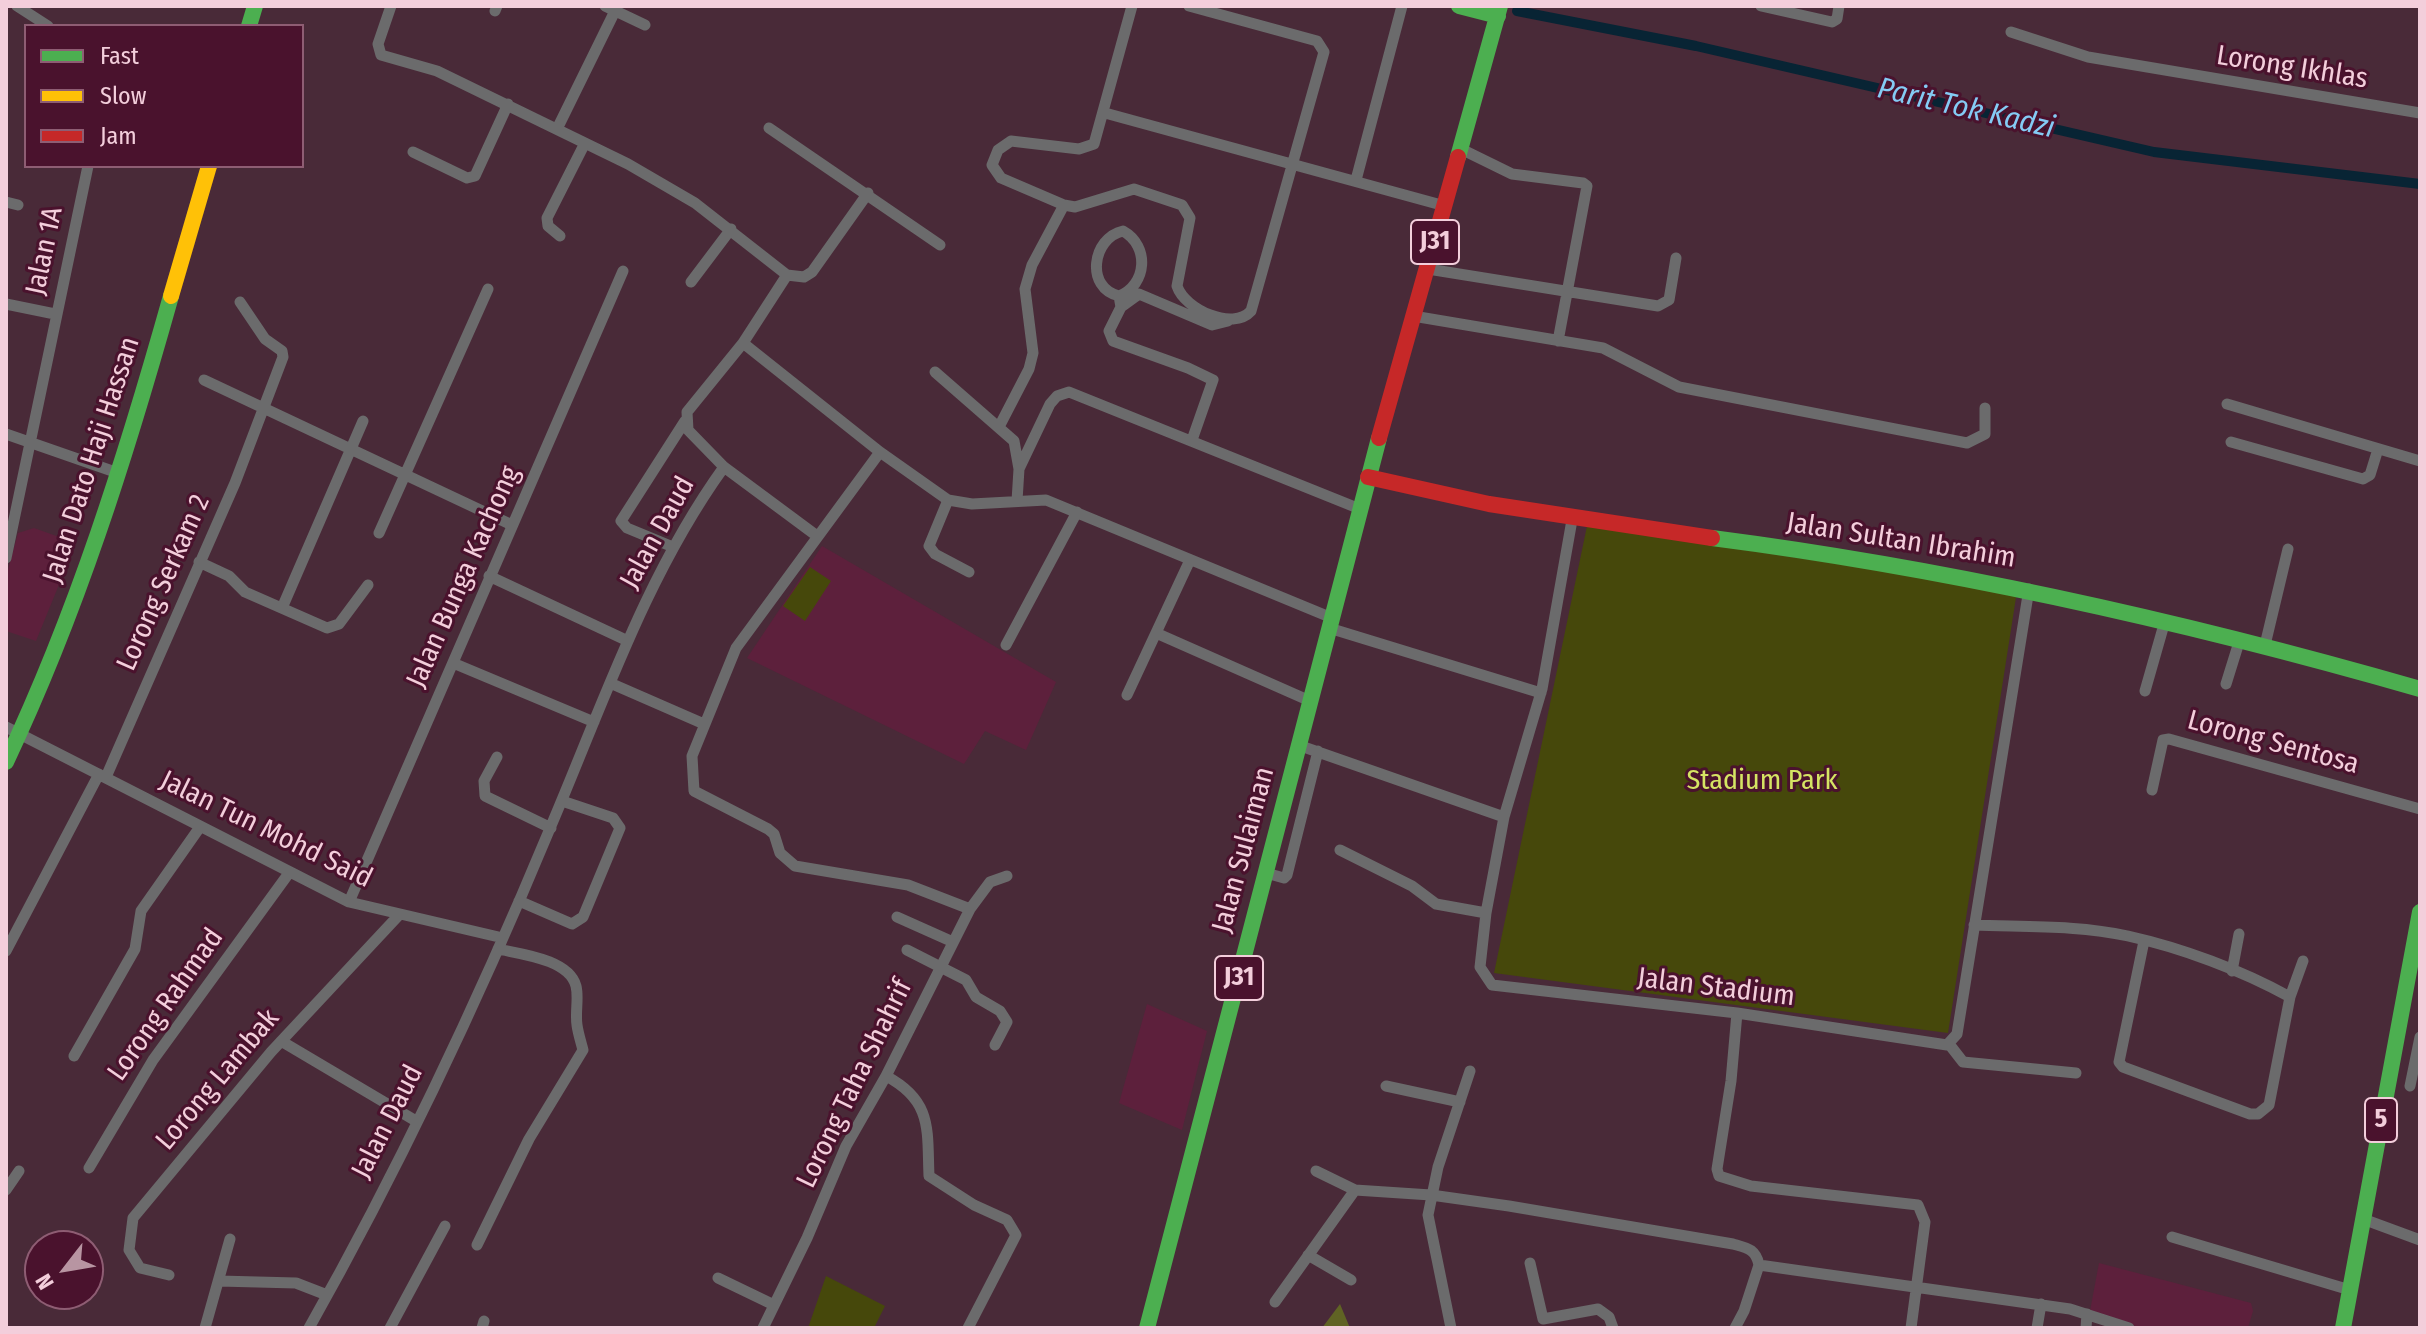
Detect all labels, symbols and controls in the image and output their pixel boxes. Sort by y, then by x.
legend [24,24,304,168]
street label: Lorong Ikhlas [2214,39,2370,97]
text: Fast [100,42,139,70]
water label: Parit Tok Kadzi [1874,71,2058,147]
text: Slow [100,82,146,110]
text: Jam [100,122,137,150]
street label: Jalan 1A [19,204,71,298]
road number: J31 [1411,220,1459,264]
street label: Jalan Dato Haji Hassan [36,333,148,587]
street label: Jalan Bunga Kachong [400,461,528,693]
street label: Jalan Daud [614,471,702,595]
street label: Lorong Serkam 2 [110,490,218,676]
street label: Jalan Sultan Ibrahim [1784,506,2018,576]
street label: Lorong Sentosa [2184,704,2362,782]
street label: Jalan Tun Mohd Said [154,764,378,896]
street label: Jalan Sulaiman [1206,764,1282,936]
park label: Stadium Park [1686,764,1838,798]
street label: Lorong Rahmad [101,922,231,1088]
road number: J31 [1215,956,1263,1000]
street label: Jalan Stadium [1635,962,1797,1014]
street label: Lorong Taha Shahrif [790,974,920,1194]
street label: Lorong Lambak [149,1003,287,1157]
street label: Jalan Daud [345,1060,431,1184]
road number: 5 [2365,1098,2397,1142]
north arrow [24,1230,104,1310]
text: N [30,1269,60,1294]

